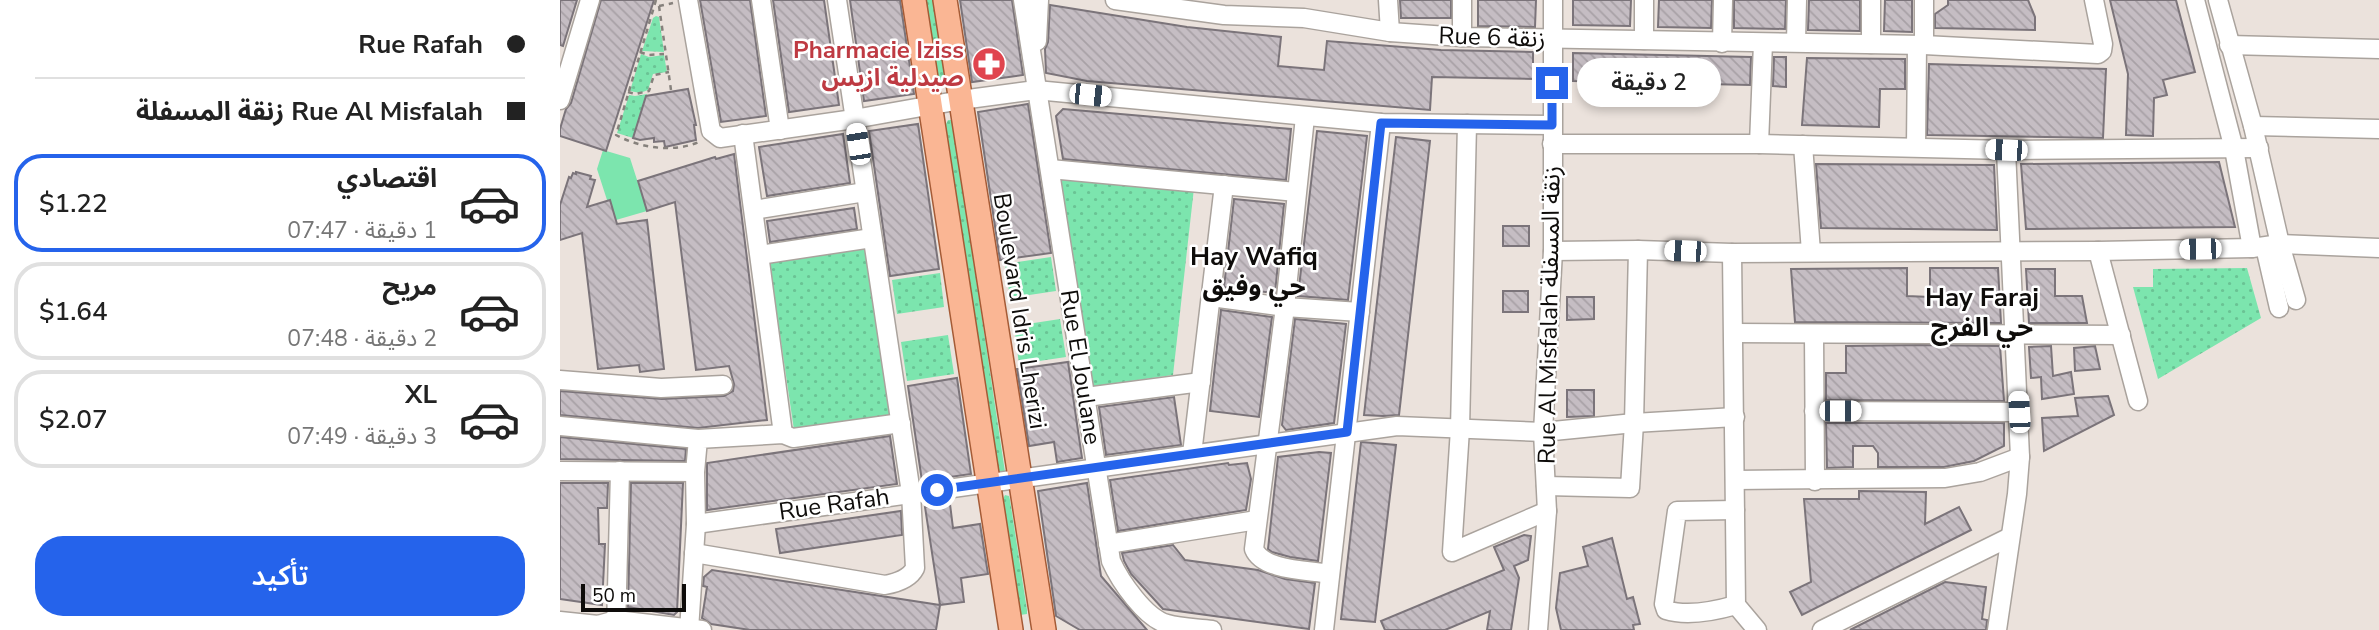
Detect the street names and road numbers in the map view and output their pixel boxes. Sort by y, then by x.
street label: Rue 6 زنقة [1438,19,1546,55]
street label: Rue Al Misfalah زنقة المسفلة [1530,166,1568,464]
street label: Boulevard Idris Lherizi [986,191,1054,431]
street label: Rue El Joulane [1053,287,1109,447]
street label: Rue Rafah [777,480,891,528]

